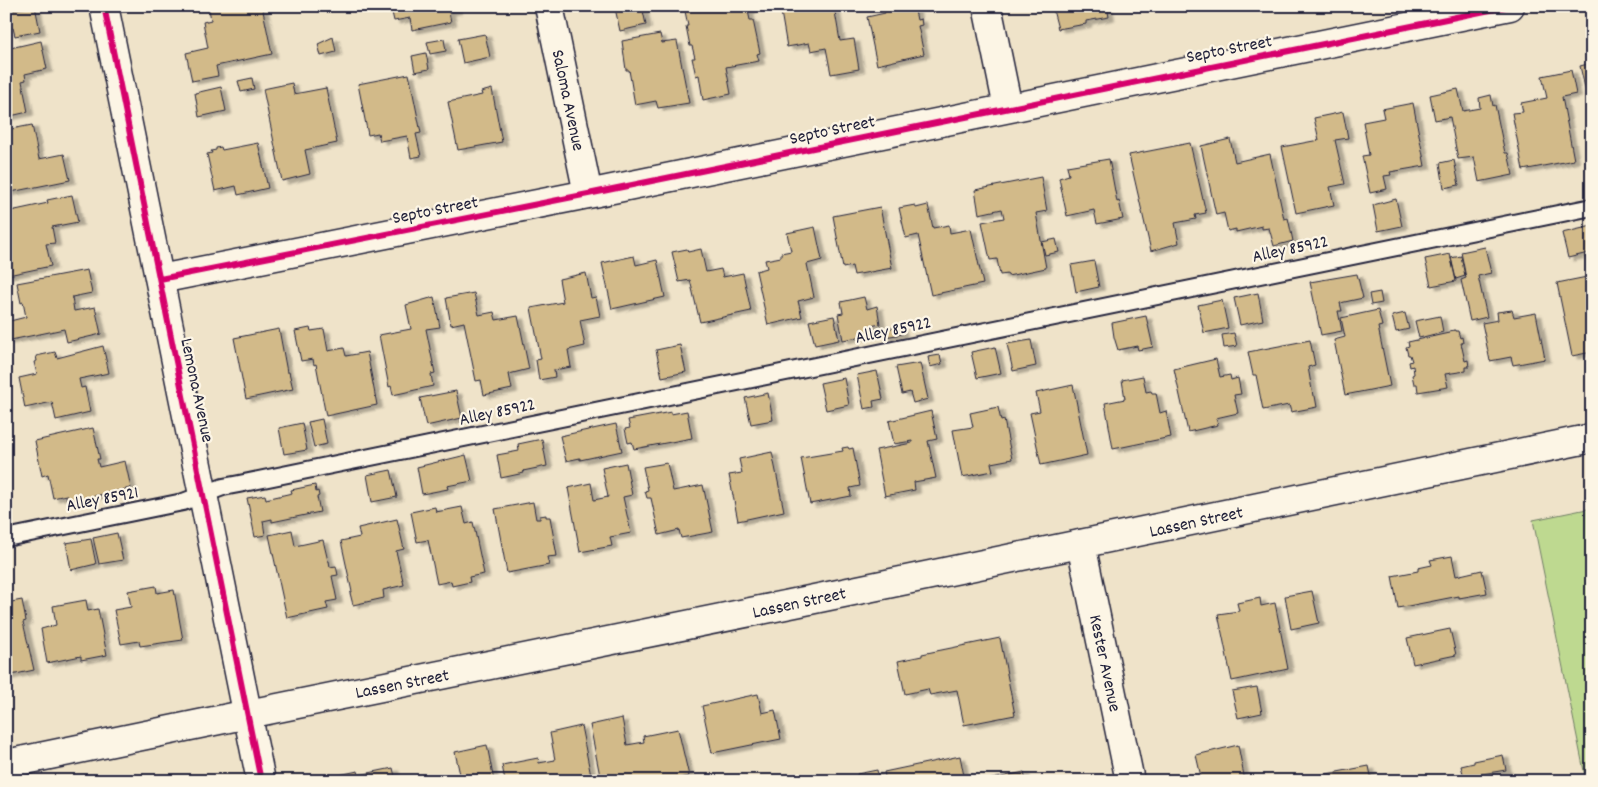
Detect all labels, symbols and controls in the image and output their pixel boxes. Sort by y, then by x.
street label: Septo Street [1185,30,1275,71]
street label: Saloma Avenue [544,48,589,153]
street label: Septo Street [788,110,878,153]
street label: Septo Street [391,191,481,232]
street label: Alley 85922 [1250,230,1331,271]
street label: Alley 85922 [853,311,934,352]
street label: Lemona Avenue [172,336,219,445]
street label: Alley 85922 [457,393,538,434]
street label: Alley 85921 [64,481,141,520]
street label: Lassen Street [1147,501,1246,546]
street label: Lassen Street [750,582,849,627]
street label: Kester Avenue [1081,613,1126,714]
street label: Lassen Street [353,664,452,707]

